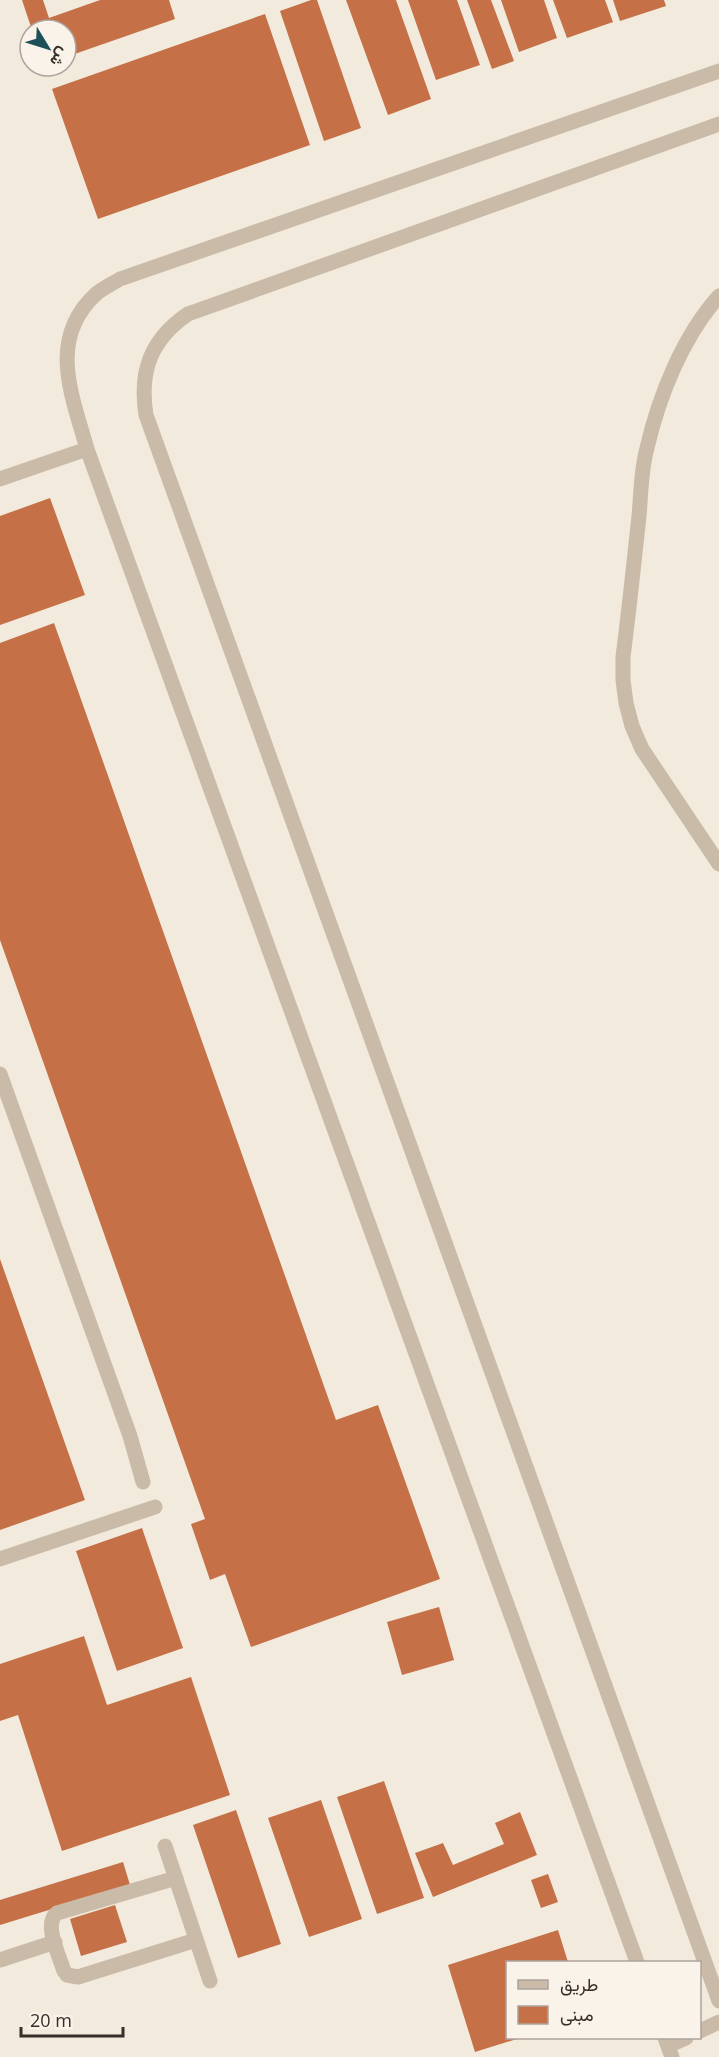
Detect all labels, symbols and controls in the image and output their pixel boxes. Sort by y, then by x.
north arrow [18,18,78,78]
text: ش [45,43,74,72]
legend [506,1961,701,2039]
text: طريق [560,1972,598,1996]
scale bar [21,2000,123,2038]
text: مبنى [560,2002,594,2026]
text: 20 m [30,2008,72,2032]

